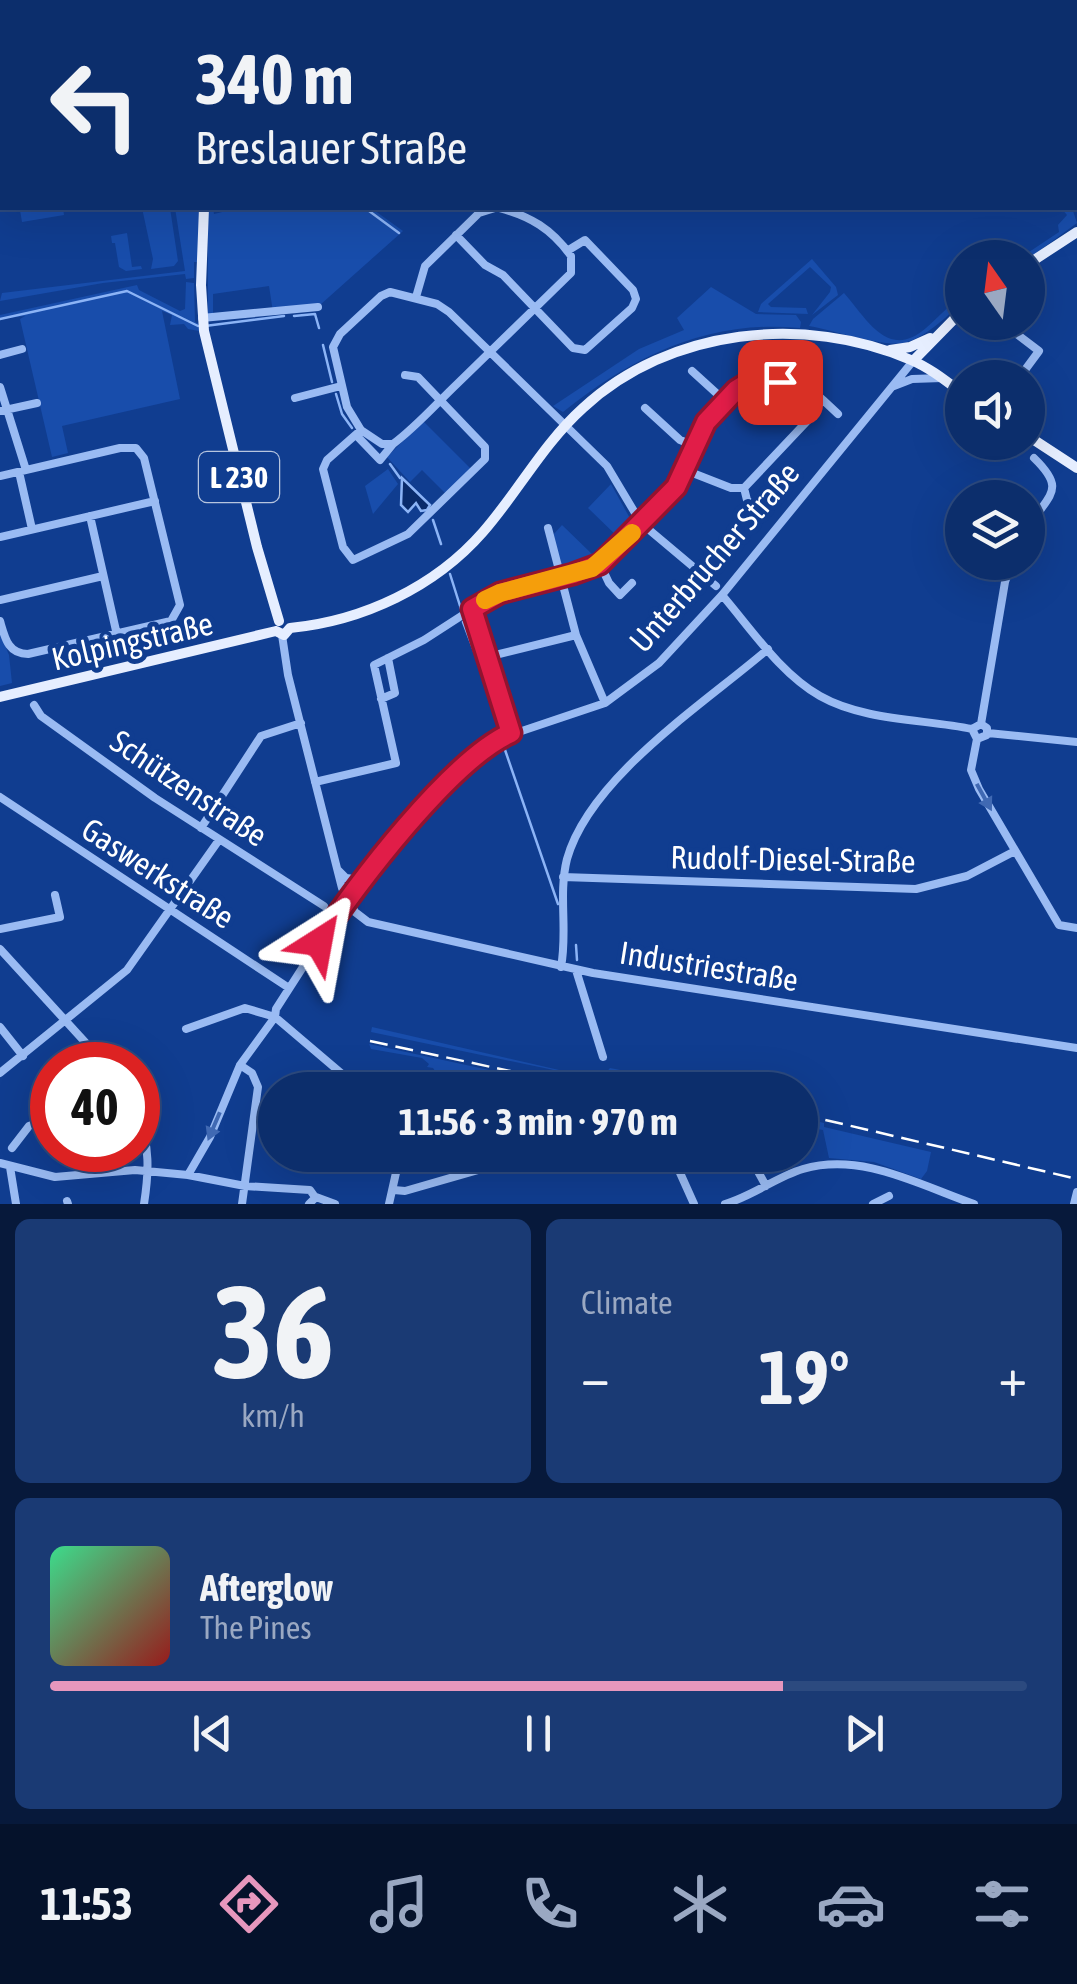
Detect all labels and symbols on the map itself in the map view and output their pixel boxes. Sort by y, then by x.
north arrow [945,240,1045,340]
pin [738,340,823,425]
road number: L 230 [199,452,279,502]
street label: Unterbrucher Straße [622,455,806,659]
street label: Kolpingstraße [48,605,216,677]
street label: Schützenstraße [104,722,274,854]
one-way arrow [975,783,993,811]
street label: Gaswerkstraße [75,810,241,936]
street label: Rudolf-Diesel-Straße [670,838,916,880]
position arrow [267,890,371,994]
street label: Industriestraße [617,934,801,998]
speed limit sign: 40 [30,1042,160,1172]
one-way arrow [205,1111,221,1141]

